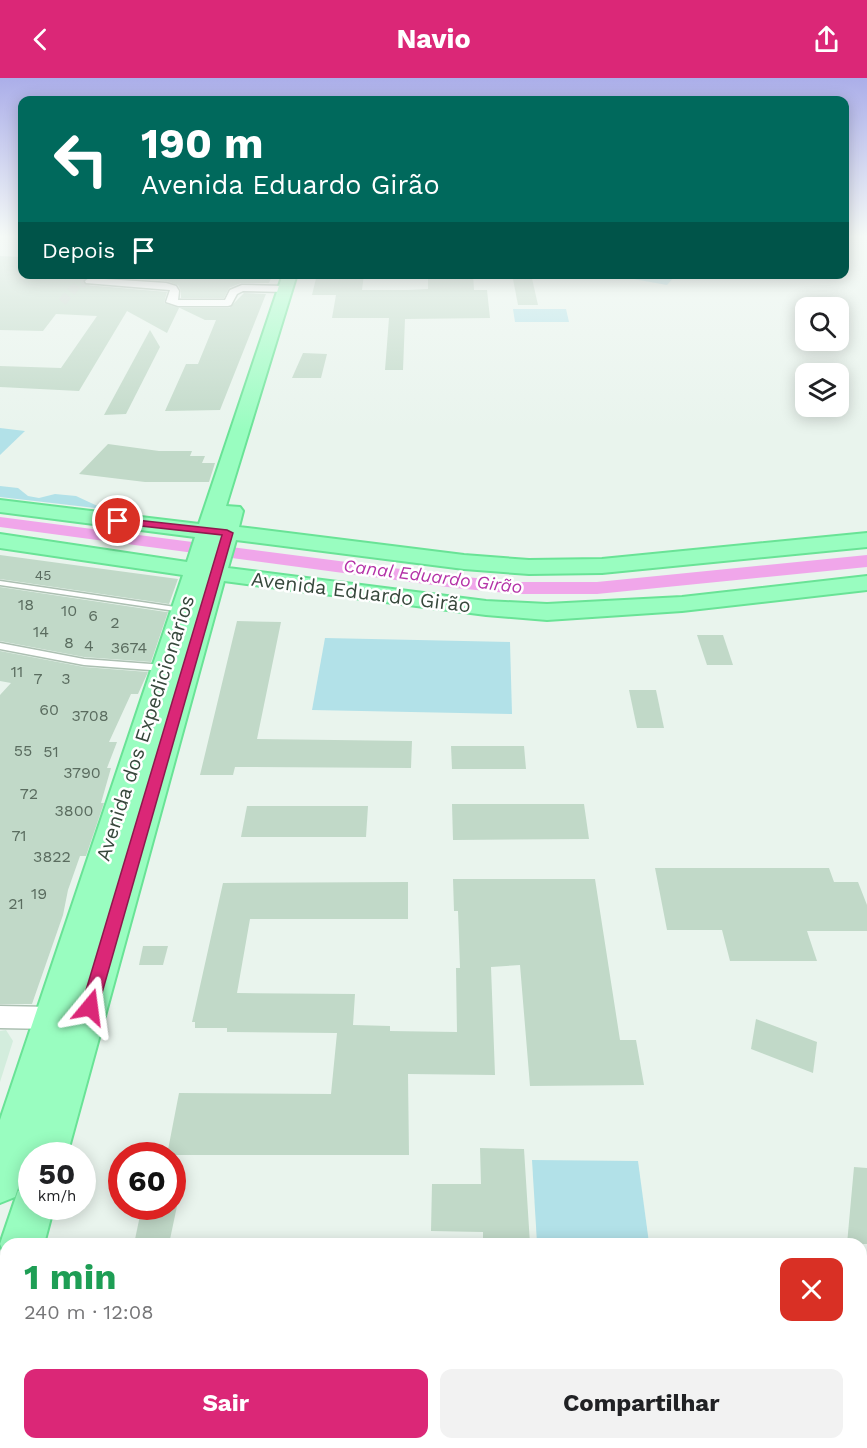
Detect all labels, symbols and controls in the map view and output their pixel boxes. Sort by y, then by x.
icon: back [24,23,57,56]
text: Navio [396,23,471,55]
icon: share [810,23,843,56]
text: 190 m [141,119,264,168]
icon: left [42,120,120,198]
text: Avenida Eduardo Girão [141,169,440,201]
icon: arrive [127,234,160,267]
text: Depois [42,238,115,263]
map controls [795,297,849,417]
button: search [795,297,849,351]
button: layers [795,363,849,417]
pin [92,495,143,546]
icon: arrive [101,504,134,537]
water label: Canal Eduardo Girão [342,555,524,597]
house number: 45 [35,567,51,583]
street label: Avenida Eduardo Girão [250,567,472,617]
street label: Avenida dos Expedicionários [91,592,199,864]
house number: 18 [18,595,34,614]
house number: 10 [61,601,77,620]
house number: 6 [88,606,98,625]
house number: 2 [110,613,120,632]
house number: 14 [33,622,49,641]
house number: 8 [64,633,74,652]
house number: 4 [84,636,94,655]
house number: 3674 [111,638,148,657]
house number: 11 [11,662,23,681]
house number: 7 [34,669,43,688]
house number: 3 [61,669,71,688]
house number: 60 [39,700,59,719]
house number: 3708 [71,706,109,725]
house number: 55 [14,741,32,760]
house number: 51 [43,742,59,761]
house number: 3790 [63,763,101,782]
house number: 72 [20,784,38,803]
house number: 3800 [54,801,94,820]
house number: 71 [11,826,27,845]
house number: 3822 [33,847,71,866]
house number: 19 [31,884,47,903]
house number: 21 [8,894,24,913]
position arrow [58,975,122,1039]
speed limit sign: 60 [108,1142,186,1220]
text: 50 [39,1156,75,1191]
text: km/h [38,1187,76,1205]
text: 1 min [24,1256,116,1298]
button: close [780,1258,843,1321]
text: 240 m · 12:08 [24,1300,154,1324]
button: Sair [24,1369,428,1438]
button: Compartilhar [440,1369,843,1438]

